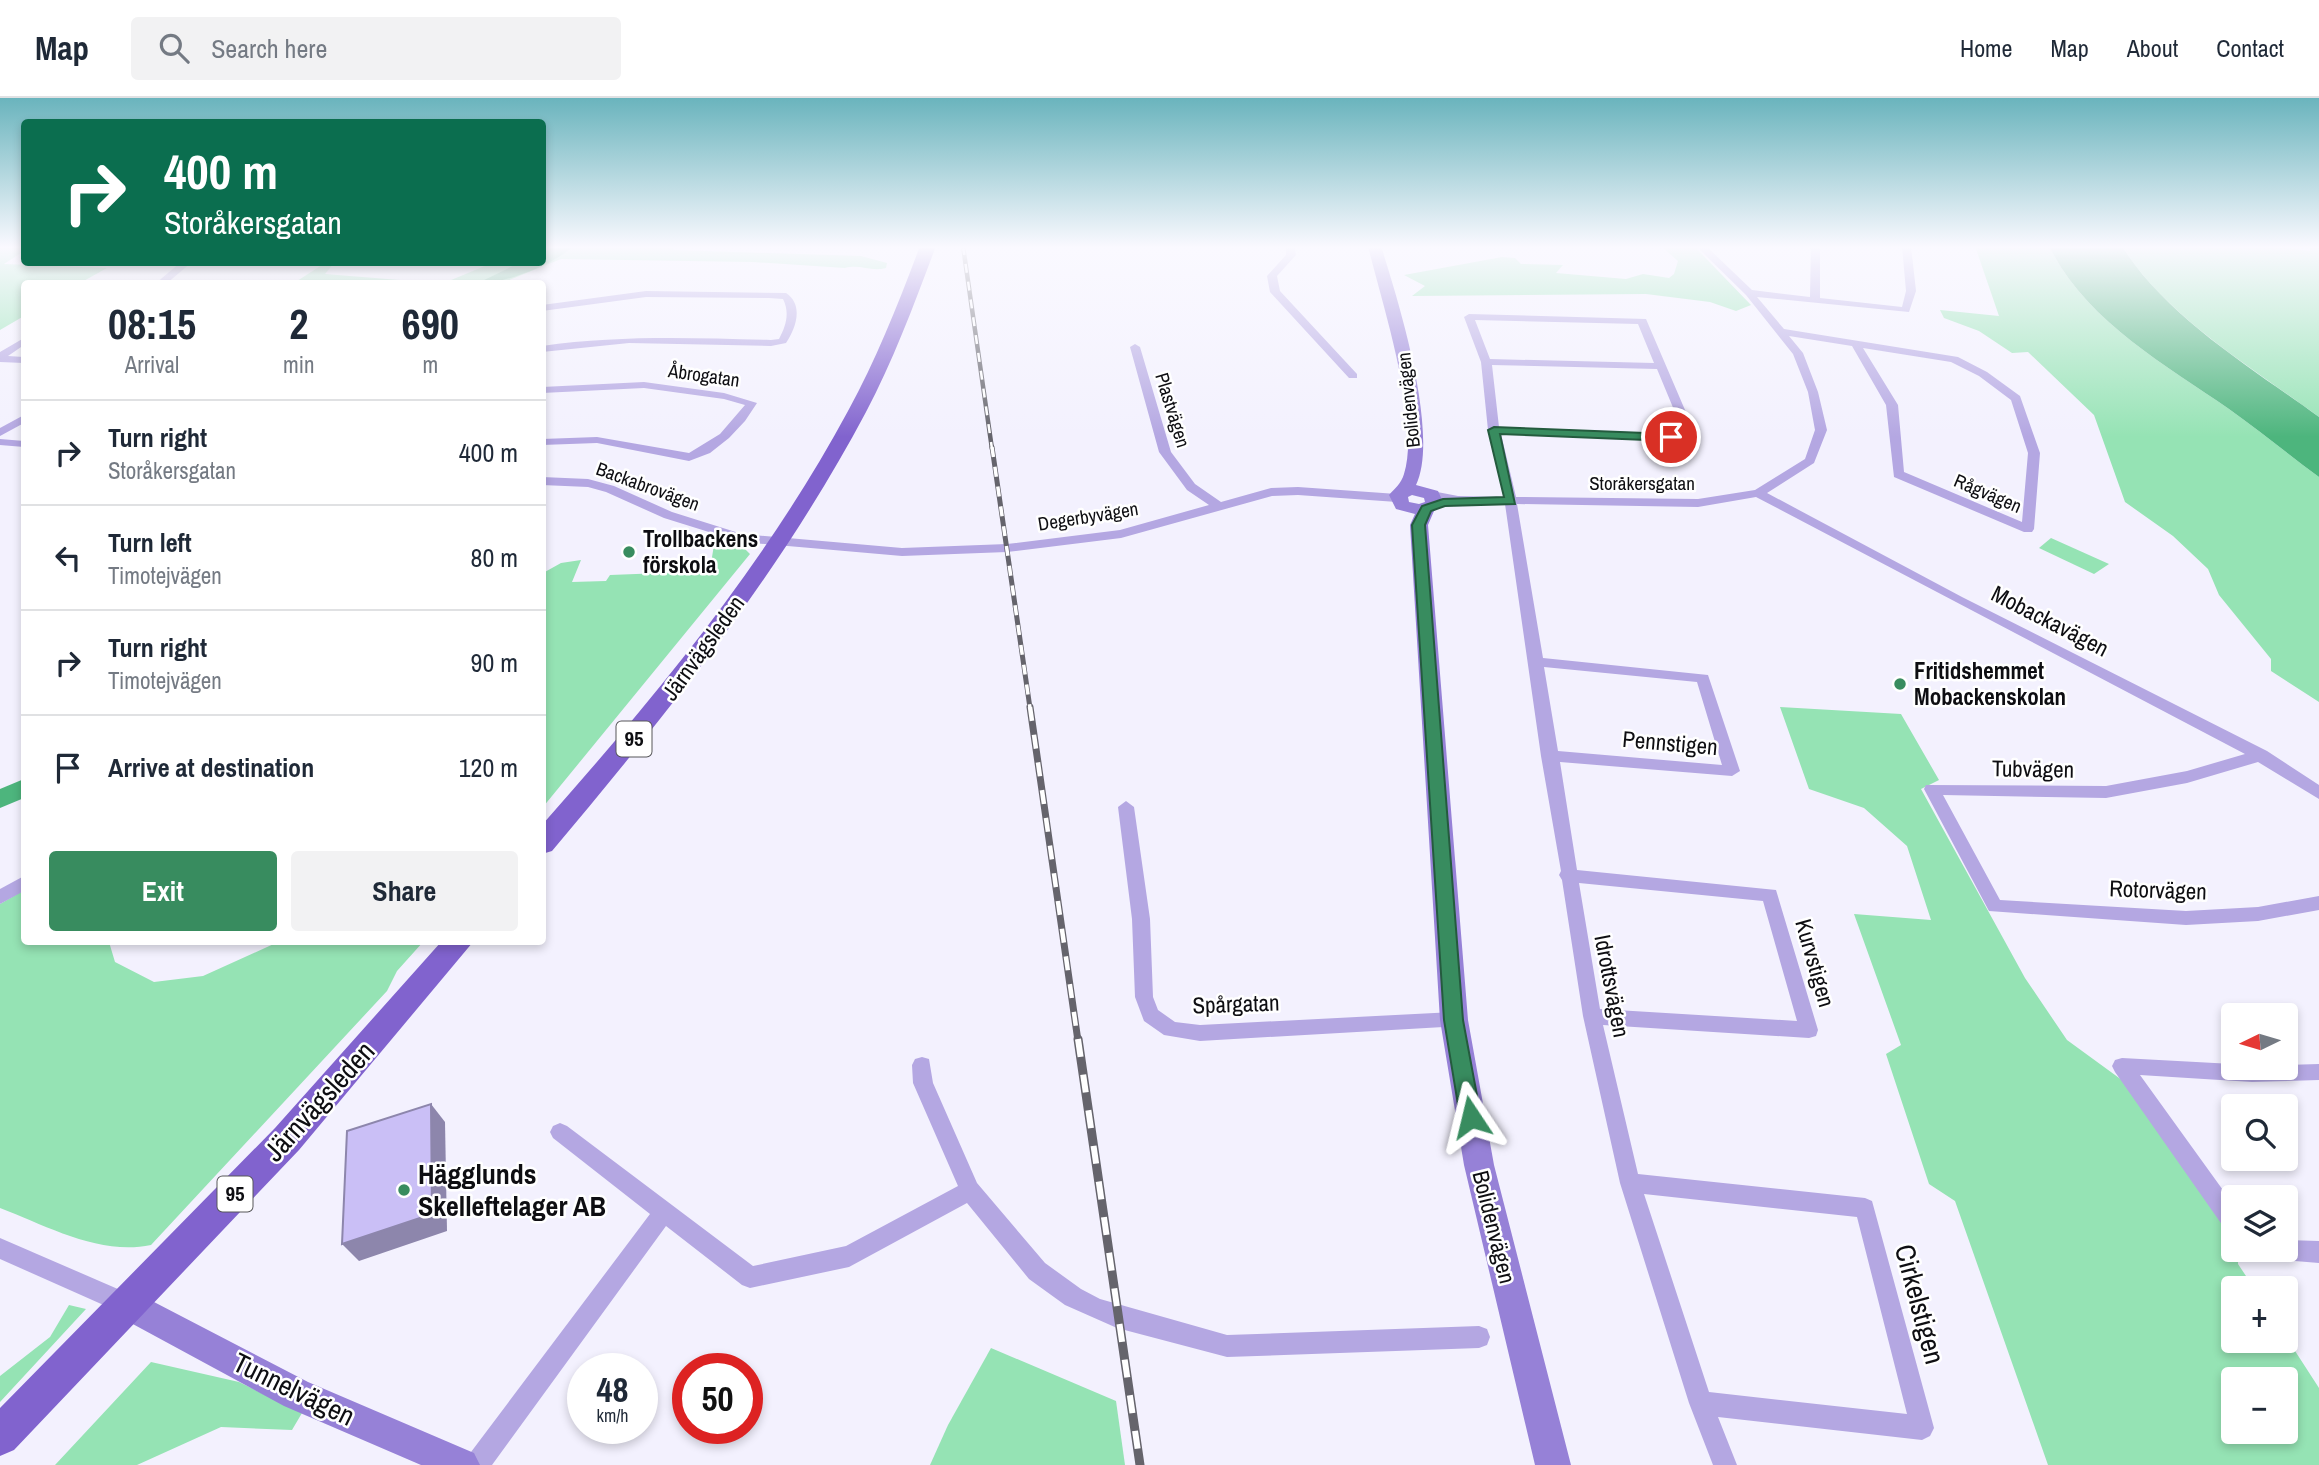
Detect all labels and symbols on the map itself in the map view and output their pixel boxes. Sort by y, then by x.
street label: Bolidenvägen [1390,351,1426,449]
street label: Åbrogatan [666,357,741,393]
street label: Plastvägen [1149,369,1197,451]
pin [1641,407,1701,467]
street label: Backabrovägen [593,455,703,517]
street label: Rågvägen [1950,467,2026,519]
street label: Storåkersgatan [1589,470,1695,496]
street label: Degerbyvägen [1036,495,1140,537]
place label: Trollbackens förskola [643,523,758,580]
marker: Trollbackens förskola [621,544,637,560]
street label: Mobackavägen [1986,578,2114,663]
street label: Järnvägsleden [654,589,751,706]
place label: Fritidshemmet Mobackenskolan [1914,655,2066,712]
marker: Fritidshemmet Mobackenskolan [1892,676,1908,692]
road number: 95 [616,722,652,756]
street label: Pennstigen [1621,723,1719,762]
street label: Tubvägen [1992,752,2074,785]
street label: Rotorvägen [2109,872,2207,907]
street label: Kurvstigen [1788,915,1843,1010]
street label: Idrottsvägen [1587,932,1638,1040]
street label: Spårgatan [1192,986,1280,1021]
north arrow [2221,1003,2298,1080]
street label: Järnvägsleden [255,1033,383,1169]
position arrow [1434,1080,1508,1154]
place label: Hägglunds Skelleftelager AB [418,1155,606,1225]
street label: Bolidenvägen [1465,1167,1523,1287]
road number: 95 [218,1176,252,1212]
marker: Hägglunds Skelleftelager AB [396,1182,412,1198]
street label: Cirkelstigen [1886,1240,1954,1368]
street label: Tunnelvägen [227,1343,361,1435]
speed limit sign: 50 [672,1353,763,1444]

